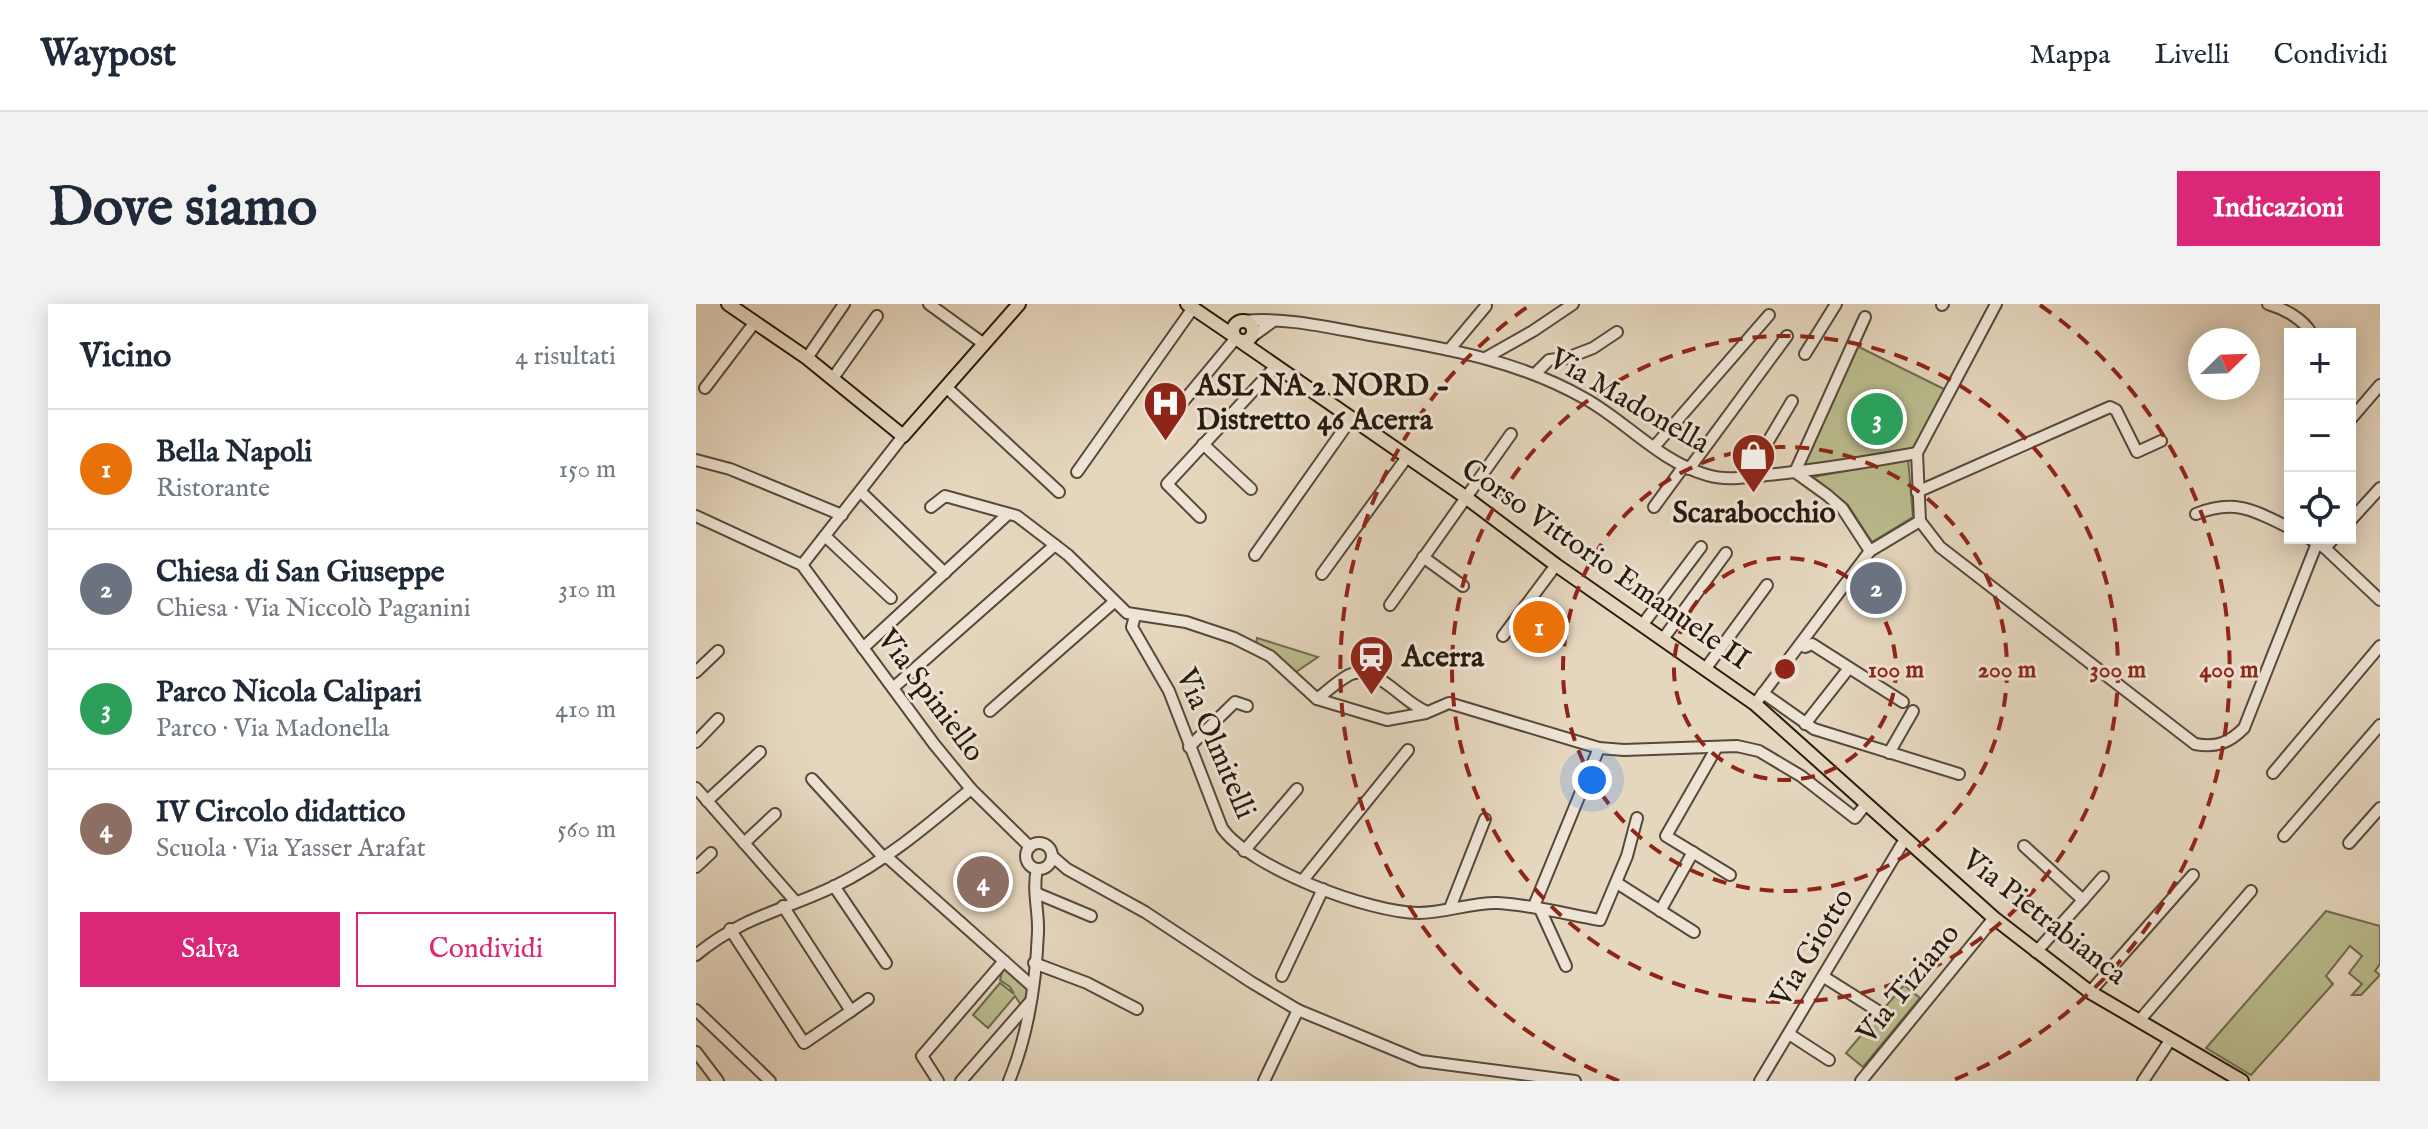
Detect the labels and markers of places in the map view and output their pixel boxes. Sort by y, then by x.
place label: ASL NA 2 NORD - Distretto 46 Acerra [1195,368,1450,440]
hospital icon: ASL NA 2 NORD - Distretto 46 Acerra [1141,380,1189,443]
pin: 3 [1851,389,1903,449]
shop icon: Scarabocchio [1730,432,1778,495]
place label: Scarabocchio [1672,495,1836,533]
pin: 2 [1850,558,1902,618]
pin: 1 [1513,597,1565,657]
station icon: Acerra [1347,634,1395,697]
place label: Acerra [1401,639,1485,677]
centre of rings [1771,655,1799,683]
pin: 4 [957,852,1009,912]

